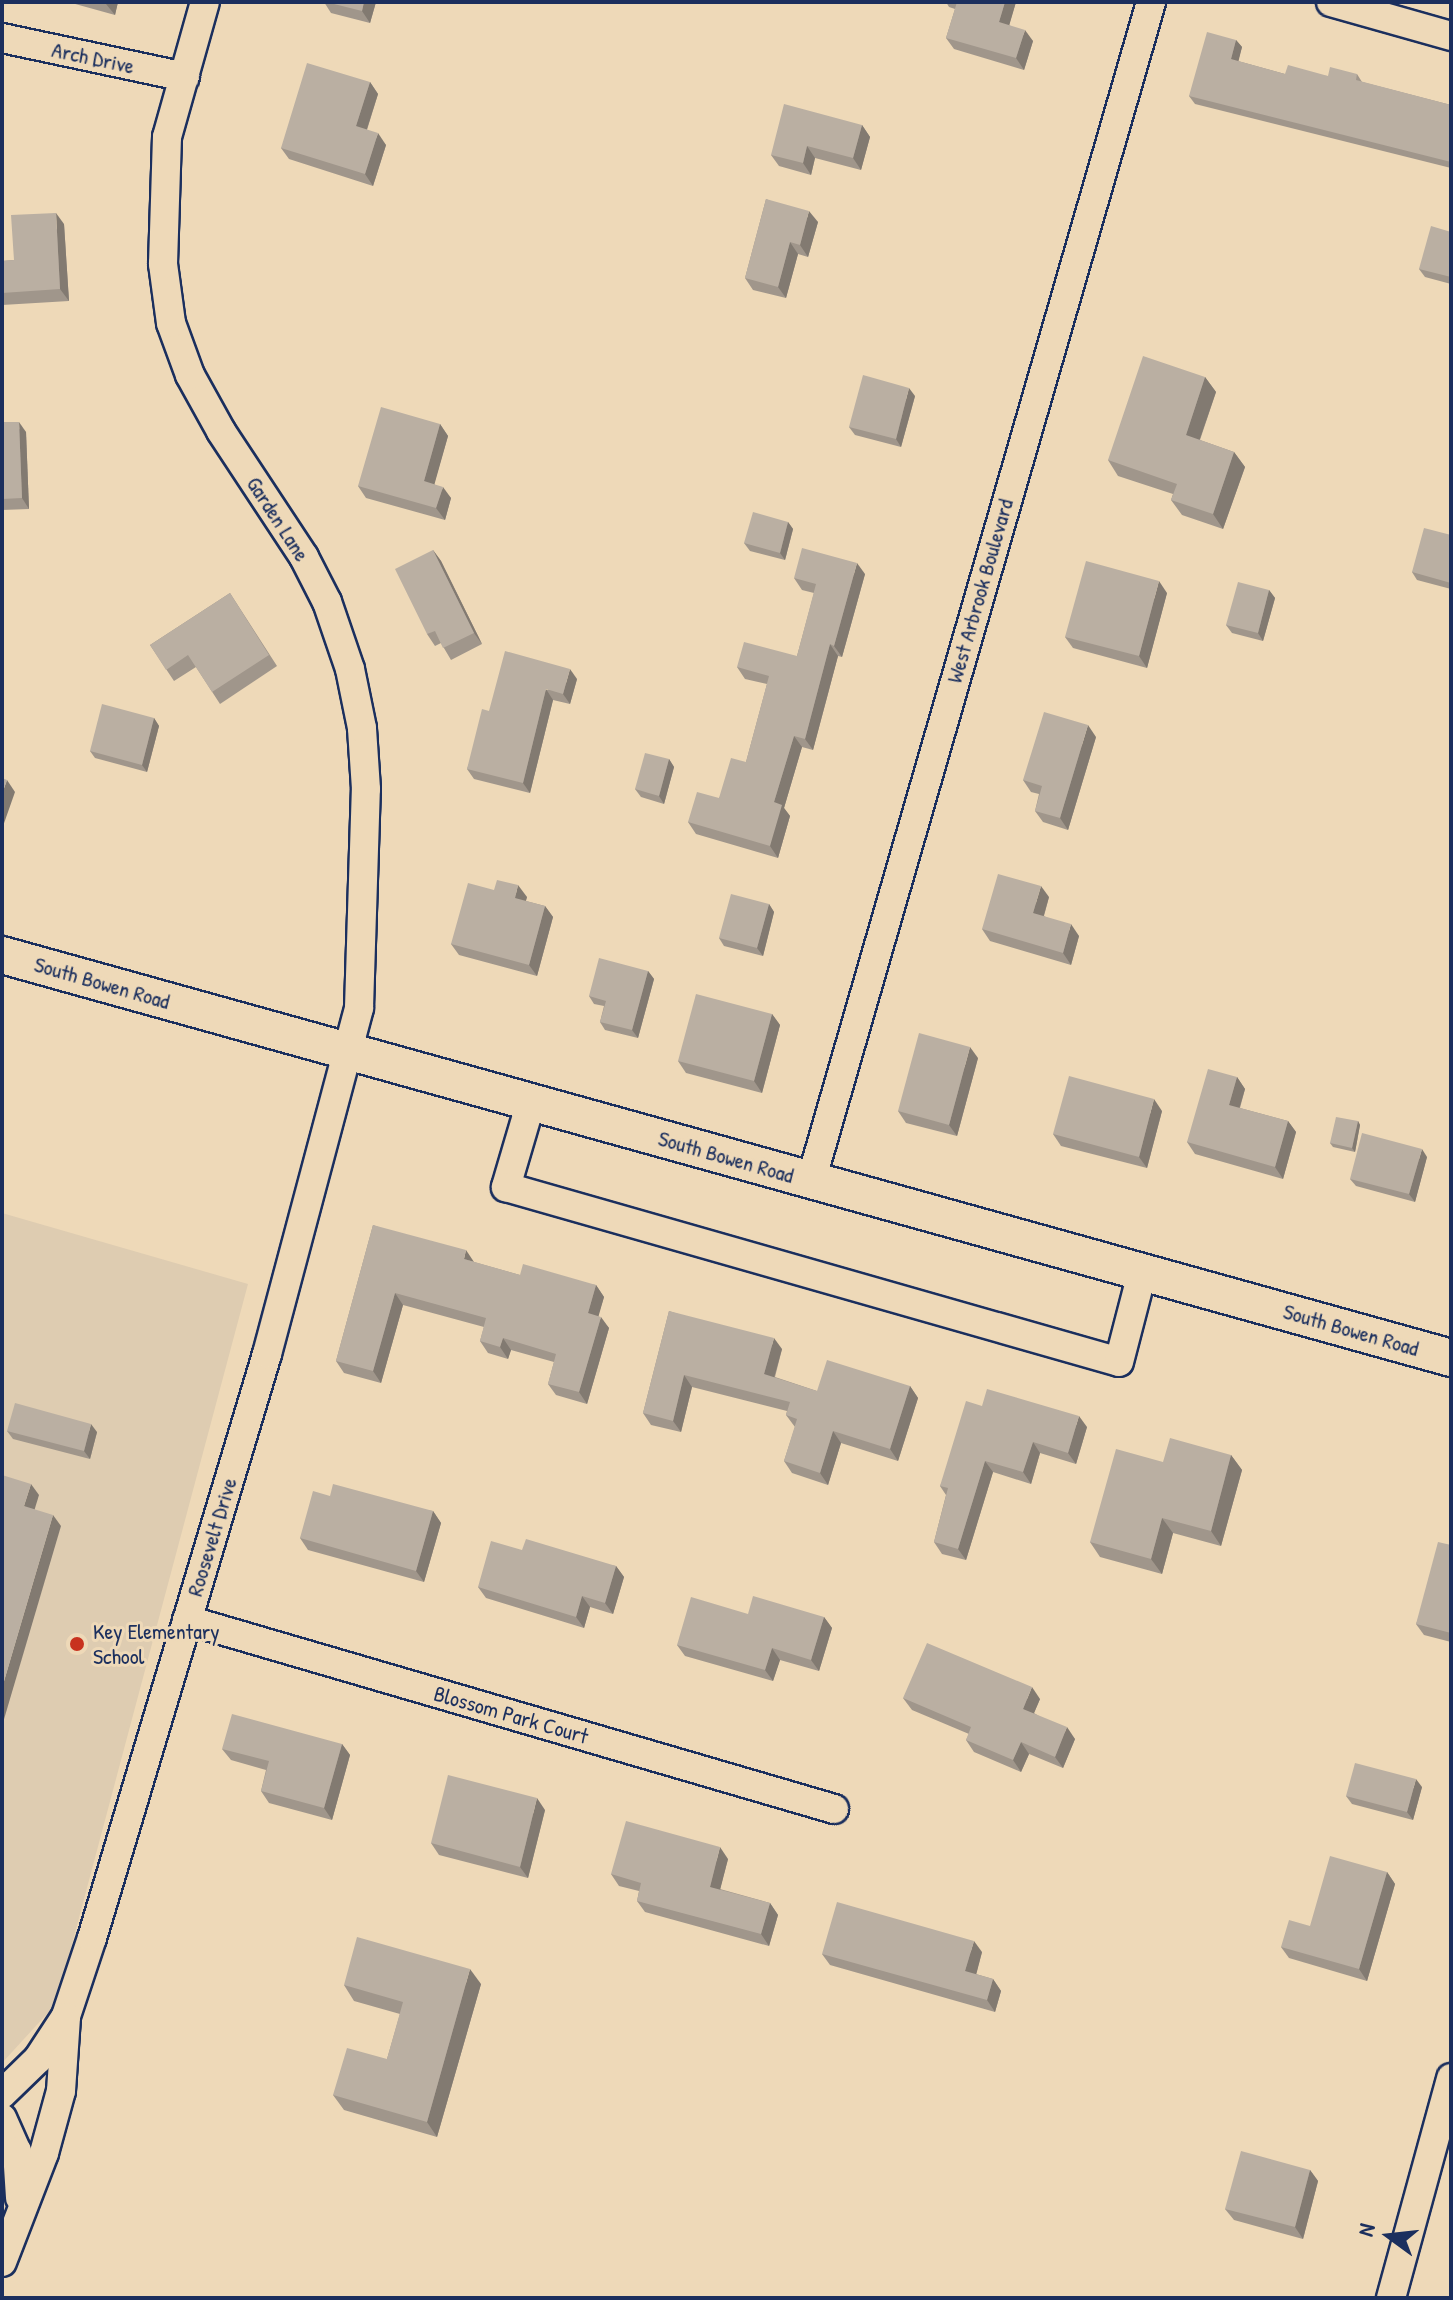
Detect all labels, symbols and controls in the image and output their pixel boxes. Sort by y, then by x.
street label: Arch Drive [49,36,137,80]
street label: Garden Lane [241,472,315,566]
street label: West Arbrook Boulevard [941,496,1019,686]
street label: South Bowen Road [31,951,173,1015]
street label: South Bowen Road [655,1125,797,1189]
street label: South Bowen Road [1280,1298,1422,1362]
street label: Roosevelt Drive [181,1475,243,1599]
place label: Key Elementary School [93,1618,220,1670]
marker: Key Elementary School [68,1635,86,1653]
street label: Blossom Park Court [431,1680,591,1750]
north arrow [1349,2196,1429,2276]
text: N [1350,2220,1382,2239]

